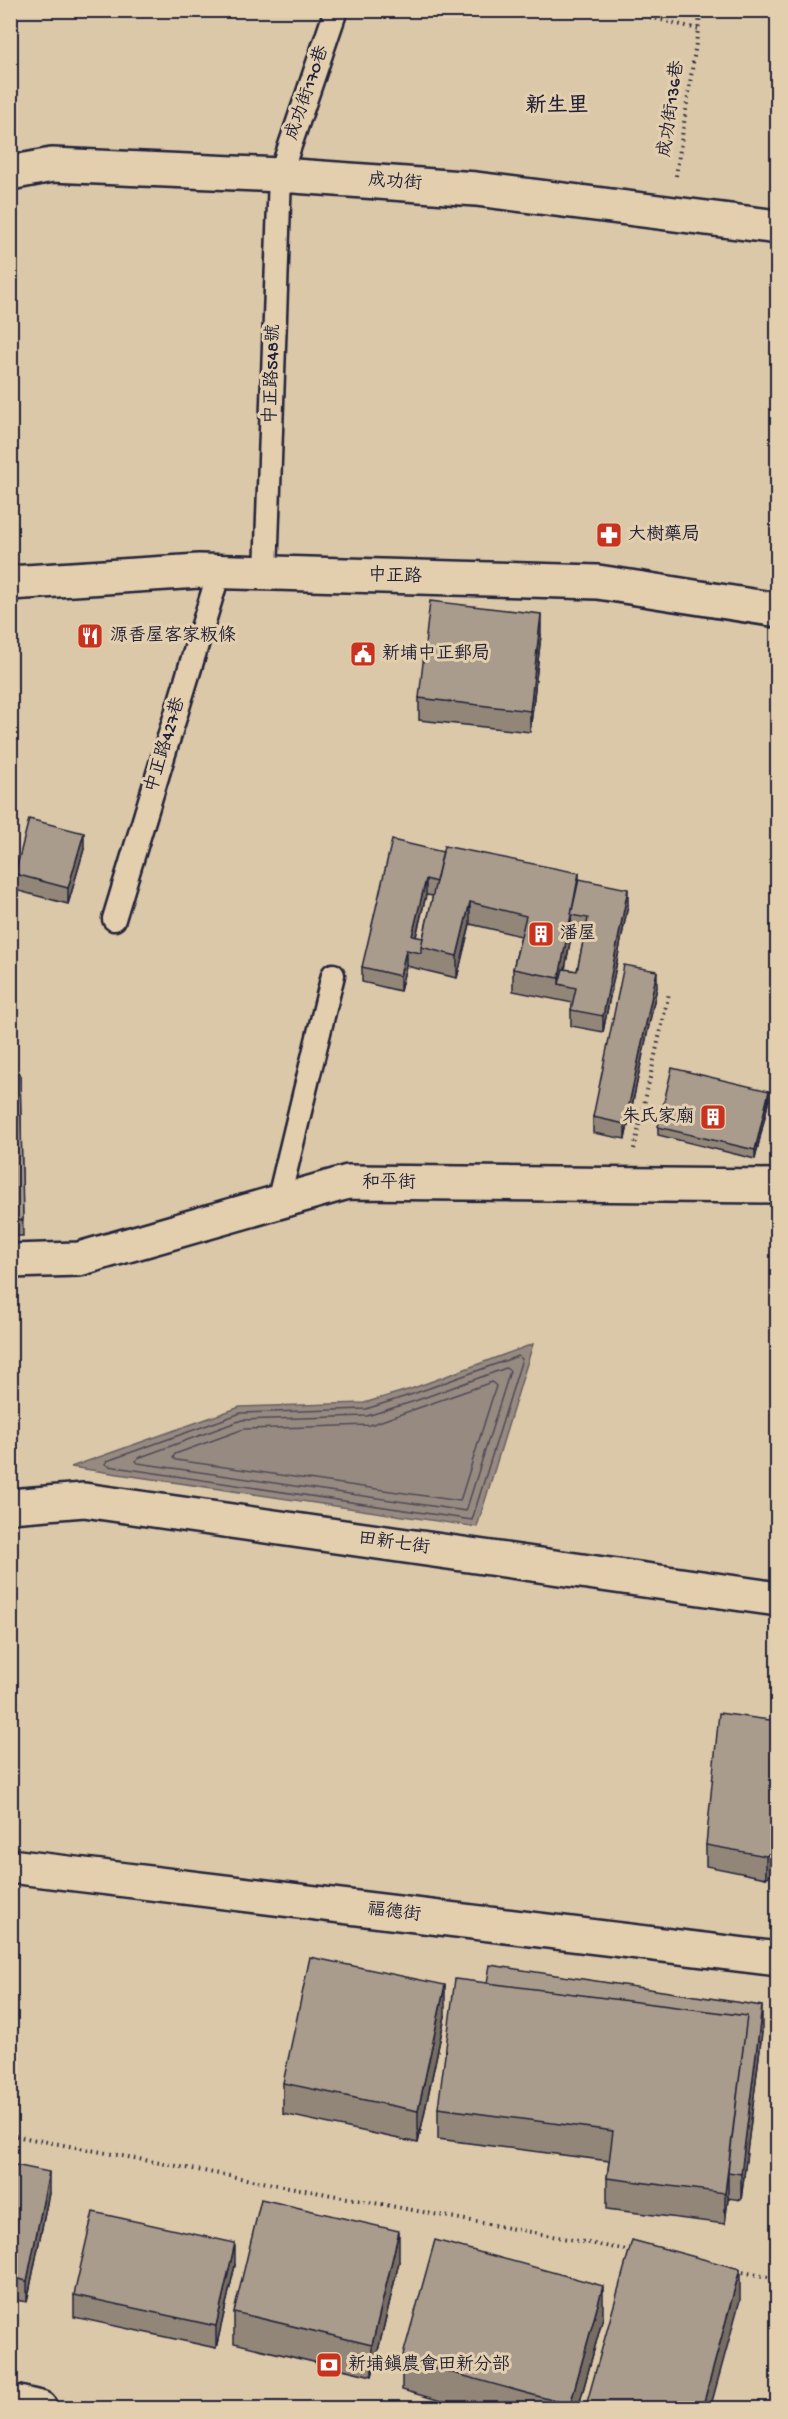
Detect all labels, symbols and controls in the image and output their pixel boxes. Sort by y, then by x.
street label: 成功街170巷 [281,43,334,143]
street label: 成功街136巷 [654,59,689,159]
district label: 新生里 [526,94,589,120]
street label: 成功街 [367,170,423,195]
street label: 中正路548號 [260,324,285,424]
pharmacy icon: 大樹藥局 [594,520,624,550]
place label: 大樹藥局 [628,524,700,546]
street label: 中正路 [368,565,422,588]
restaurant icon: 源香屋客家粄條 [75,621,105,651]
place label: 源香屋客家粄條 [110,625,236,647]
public building icon: 新埔中正郵局 [348,639,378,669]
place label: 新埔中正郵局 [382,643,490,665]
street label: 中正路427巷 [141,694,190,795]
building icon: 潘屋 [526,919,556,949]
place label: 潘屋 [560,923,596,945]
building icon: 朱氏家廟 [698,1102,728,1132]
place label: 朱氏家廟 [622,1106,694,1128]
street label: 和平街 [362,1172,416,1194]
street label: 田新七街 [357,1528,431,1559]
street label: 福德街 [366,1898,422,1927]
bank icon: 新埔鎮農會田新分部 [314,2350,344,2380]
place label: 新埔鎮農會田新分部 [348,2354,510,2376]

